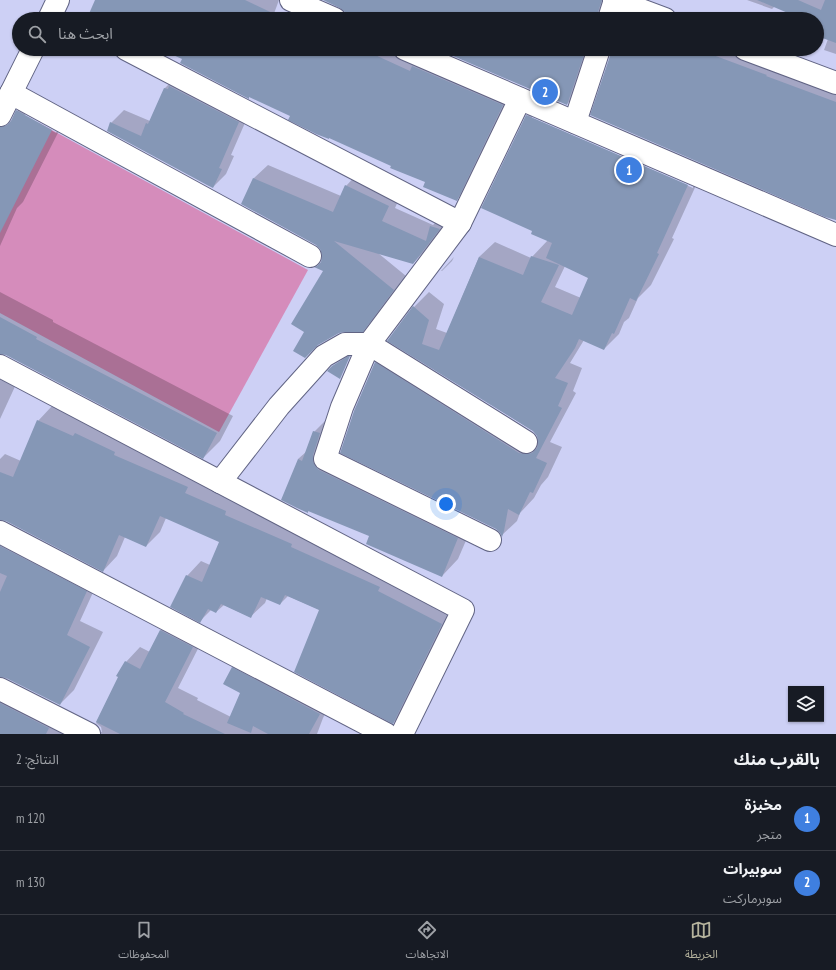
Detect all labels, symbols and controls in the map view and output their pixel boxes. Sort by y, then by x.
search box [12,12,824,56]
icon: search [26,23,48,45]
text: ابحث هنا [58,24,113,43]
pin: 2 [532,77,558,107]
pin: 1 [616,155,642,185]
your location [436,494,456,514]
map controls [788,686,824,722]
button: layers [788,686,824,722]
text: بالقرب منك [734,748,820,770]
text: النتائج: 2 [16,751,59,768]
text: مخبزة [744,795,782,814]
text: 120 m [16,810,45,827]
text: 1 [804,810,810,827]
text: متجر [757,826,782,843]
text: سوبيرات [723,859,782,878]
text: 130 m [16,874,45,891]
text: 2 [804,874,810,891]
text: سوبرماركت [723,890,782,907]
tab: المحفوظات [118,919,169,966]
tab: الاتجاهات [406,919,449,966]
tab: الخريطة [685,919,718,966]

